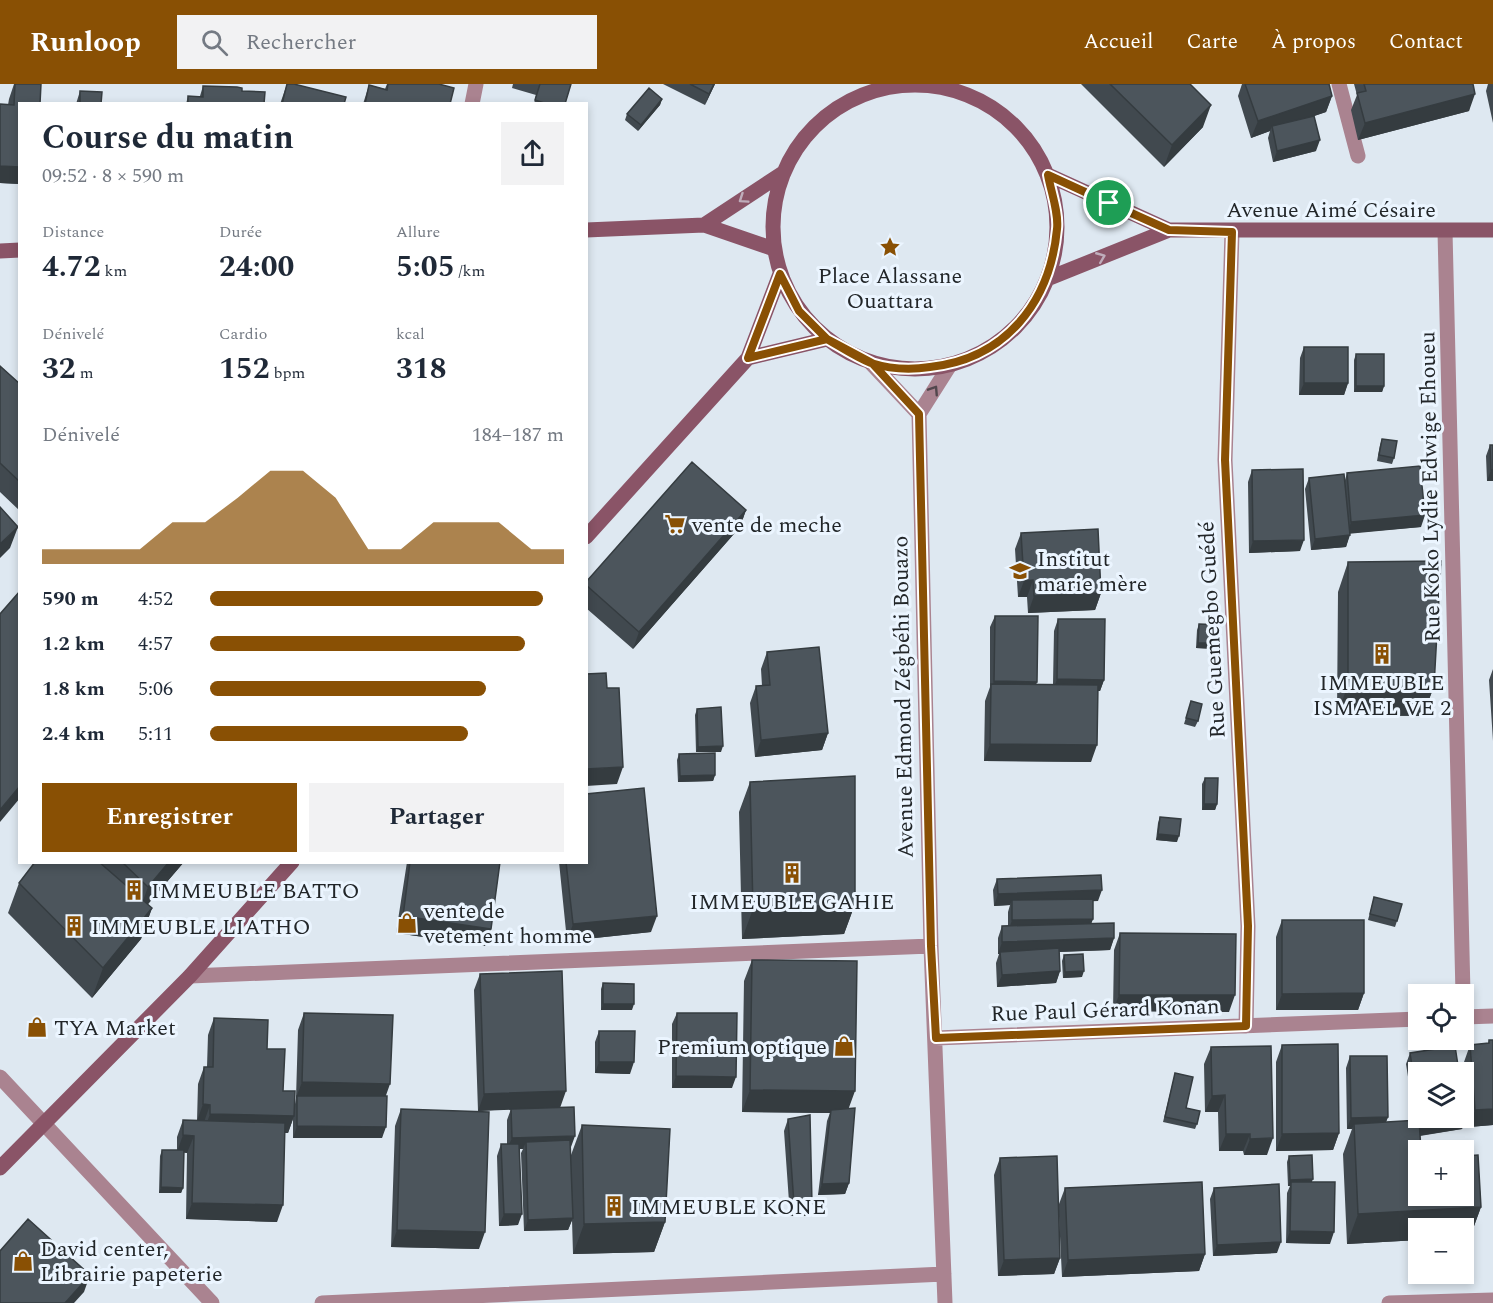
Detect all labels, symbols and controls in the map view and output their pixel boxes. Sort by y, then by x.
search box [177,15,597,69]
text: Runloop [30,21,141,64]
icon: search [198,26,231,59]
text: Rechercher [246,26,356,59]
text: Accueil [1083,26,1154,58]
text: Carte [1187,26,1238,58]
text: À propos [1271,26,1356,58]
text: Contact [1389,26,1463,58]
text: Course du matin [42,113,294,163]
button: share [501,122,564,185]
text: 09:52 · 8 × 590 m [42,161,184,191]
pin [1083,177,1134,228]
icon: arrive [1092,186,1125,219]
one-way arrow [739,192,750,203]
street label: Avenue Aimé Césaire [1226,194,1436,227]
text: Distance [42,220,104,244]
text: Durée [219,220,262,244]
text: Allure [396,220,440,244]
place icon: Place Alassane Ouattara [878,235,902,259]
text: 4.72 [42,244,101,290]
text: 24:00 [219,244,294,290]
text: 5:05 [396,244,455,290]
one-way arrow [1095,252,1106,264]
text: km [101,259,127,283]
text: /km [455,259,485,283]
place label: Place Alassane Ouattara [818,260,962,318]
text: Dénivelé [42,322,104,346]
text: Cardio [219,322,267,346]
text: kcal [396,322,425,346]
street label: Rue Koko Lydie Edwige Ehoueu [1411,331,1450,643]
text: 32 [42,346,76,392]
text: 152 [219,346,270,392]
text: 318 [396,346,447,392]
text: m [76,361,93,385]
text: bpm [270,361,305,385]
one-way arrow [927,385,938,396]
text: Dénivelé [42,420,120,450]
text: 184–187 m [472,420,564,450]
place label: vente de meche [691,509,842,542]
supermarket icon: vente de meche [663,512,687,536]
street label: Rue Guemegbo Guédé [1190,521,1235,739]
street label: Avenue Edmond Zégbéhi Bouazo [884,535,923,858]
place label: Institut marie mère [1037,543,1147,601]
school or university icon: Institut marie mère [1008,559,1032,583]
text: 590 m [42,584,99,614]
text: 4:52 [138,584,173,614]
text: 1.2 km [42,629,105,659]
text: 4:57 [138,629,173,659]
building icon: IMMEUBLE ISMAEL VE 2 [1370,642,1394,666]
place label: IMMEUBLE ISMAEL VE 2 [1313,667,1451,725]
text: 1.8 km [42,674,105,704]
text: 5:06 [138,674,173,704]
text: 2.4 km [42,719,105,749]
text: 5:11 [138,719,173,749]
button: Enregistrer [42,783,297,852]
button: Partager [309,783,564,852]
building icon: IMMEUBLE GAHIE [780,861,804,885]
place label: IMMEUBLE BATTO [151,875,359,908]
building icon: IMMEUBLE BATTO [122,878,146,902]
place label: IMMEUBLE GAHIE [690,886,894,919]
place label: vente de vetement homme [423,895,592,953]
place label: IMMEUBLE LIATHO [91,911,310,944]
shop icon: vente de vetement homme [395,911,419,935]
building icon: IMMEUBLE LIATHO [62,914,86,938]
map controls [1408,984,1474,1284]
button: locate [1408,984,1474,1050]
street label: Rue Paul Gérard Konan [990,990,1220,1031]
place label: TYA Market [54,1012,176,1045]
shop icon: TYA Market [25,1015,49,1039]
place label: Premium optique [657,1031,827,1064]
shop icon: Premium optique [832,1034,856,1058]
button: layers [1408,1062,1474,1128]
button: + [1408,1140,1474,1206]
place label: IMMEUBLE KONE [631,1191,826,1224]
building icon: IMMEUBLE KONE [602,1194,626,1218]
button: − [1408,1218,1474,1284]
place label: David center, Librairie papeterie [40,1233,223,1291]
shop icon: David center, Librairie papeterie [11,1249,35,1273]

